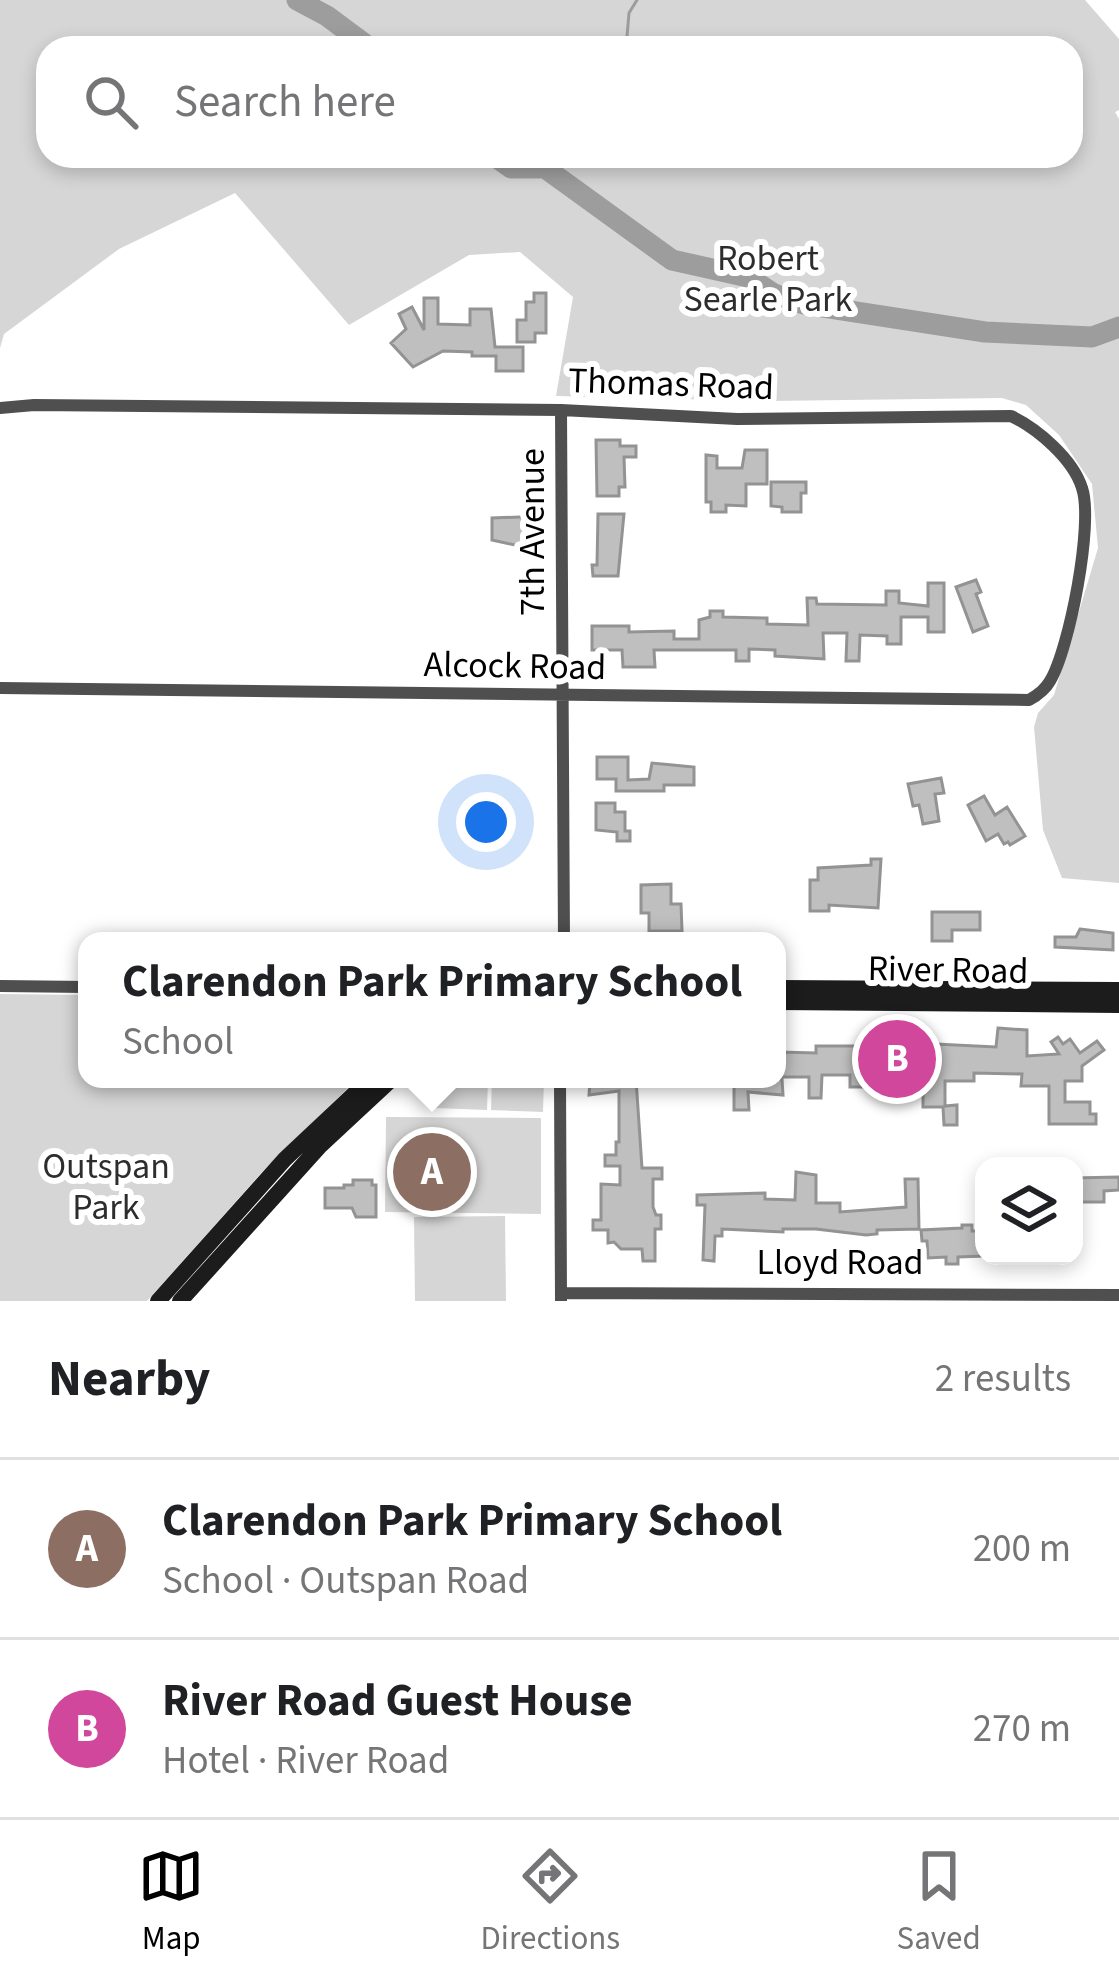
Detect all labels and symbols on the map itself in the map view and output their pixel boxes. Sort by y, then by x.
park label: Robert Searle Park [684,233,853,325]
street label: Thomas Road [567,355,775,413]
street label: 7th Avenue [507,448,558,616]
street label: Alcock Road [423,639,607,693]
your location [456,792,516,852]
street label: River Road [867,943,1029,997]
pin: B [858,1014,936,1104]
pin: A [393,1127,471,1217]
park label: Outspan Park [42,1141,170,1233]
street label: Lloyd Road [756,1237,924,1288]

